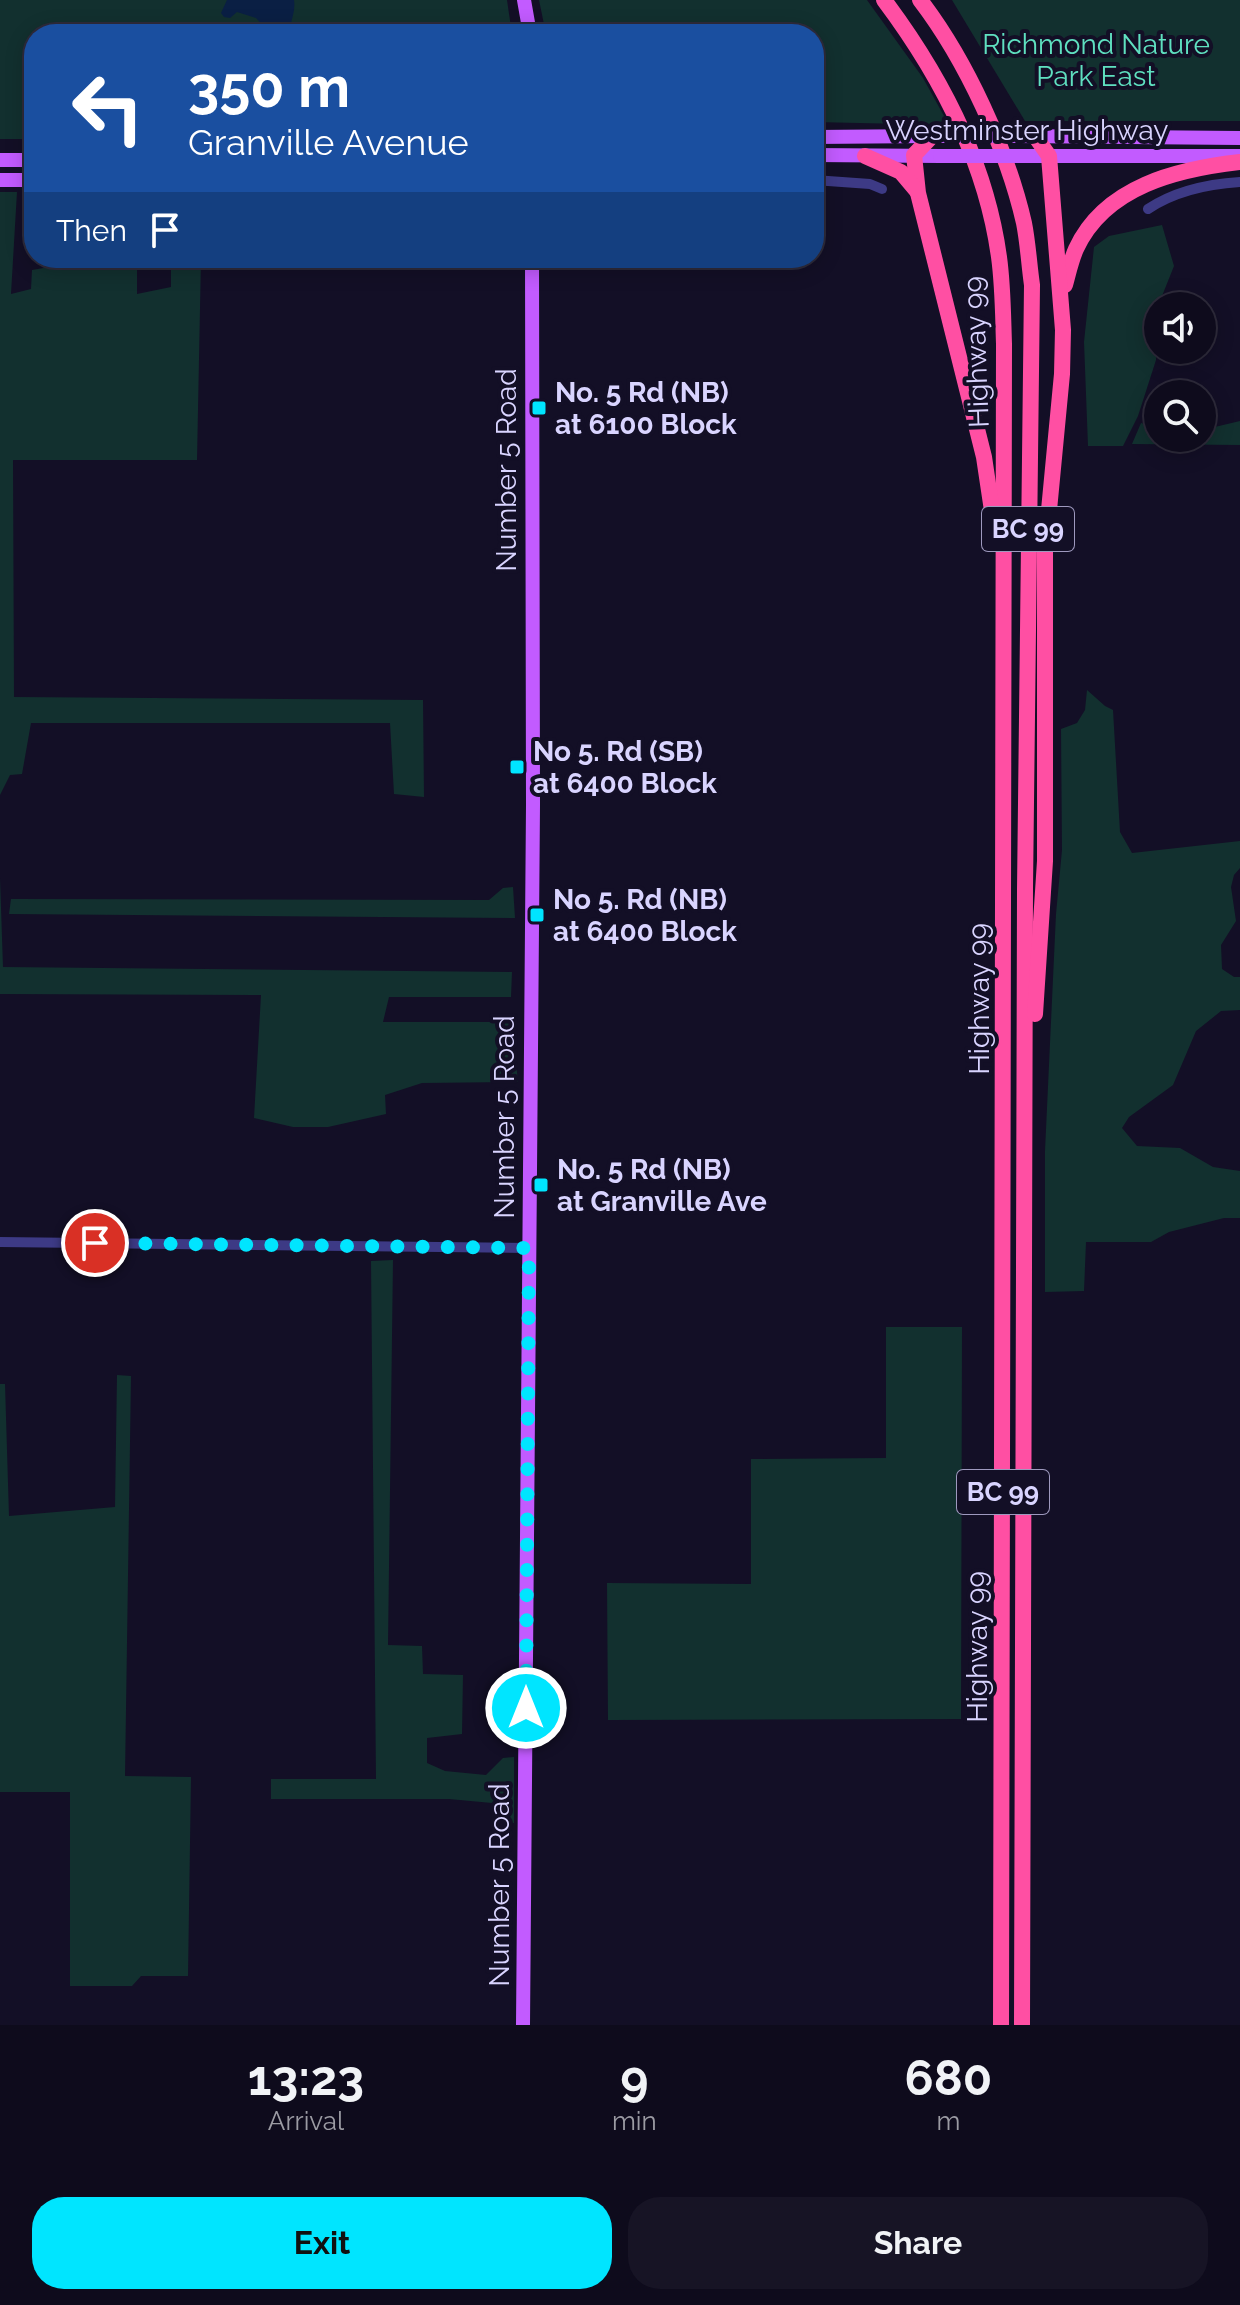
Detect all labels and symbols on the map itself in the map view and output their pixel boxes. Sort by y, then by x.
park label: Richmond Nature Park East [982,28,1210,93]
street label: Westminster Highway [886,114,1168,147]
street label: Highway 99 [957,276,996,428]
street label: Number 5 Road [490,368,523,572]
place label: No. 5 Rd (NB) at 6100 Block [555,376,737,441]
marker: No. 5 Rd (NB) at 6100 Block [530,399,548,417]
road number: BC 99 [982,507,1074,551]
place label: No 5. Rd (SB) at 6400 Block [533,735,717,800]
marker: No 5. Rd (SB) at 6400 Block [508,758,526,776]
place label: No 5. Rd (NB) at 6400 Block [553,883,737,948]
marker: No 5. Rd (NB) at 6400 Block [528,906,546,924]
street label: Highway 99 [963,923,996,1075]
street label: Number 5 Road [488,1015,521,1219]
place label: No. 5 Rd (NB) at Granville Ave [557,1153,767,1218]
marker: No. 5 Rd (NB) at Granville Ave [532,1176,550,1194]
pin [61,1209,129,1277]
road number: BC 99 [957,1470,1049,1514]
street label: Highway 99 [961,1571,994,1723]
position arrow [484,1666,568,1750]
street label: Number 5 Road [483,1783,516,1987]

